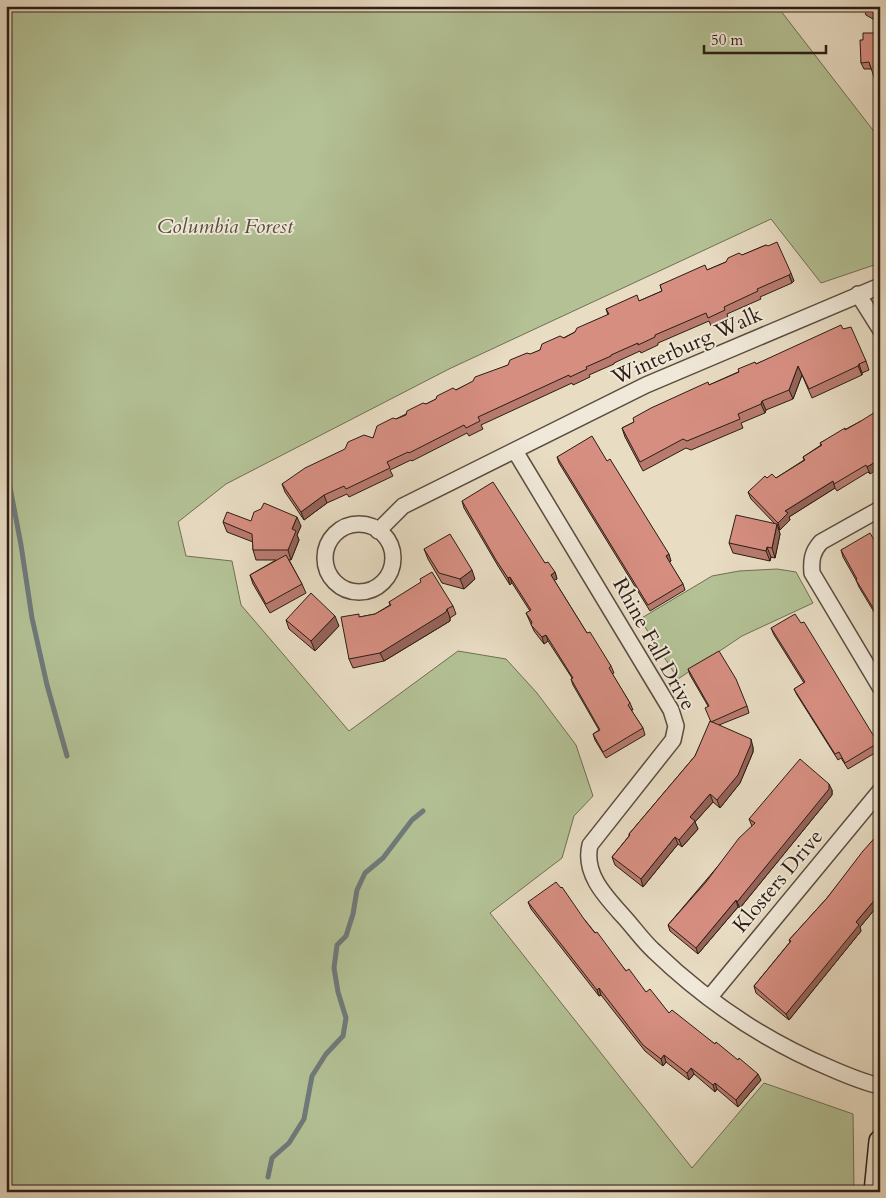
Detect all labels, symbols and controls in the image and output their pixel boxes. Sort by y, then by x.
scale bar [704,22,826,54]
text: 50 m [711,30,743,50]
park label: Columbia Forest [157,212,294,241]
street label: Winterburg Walk [606,300,767,393]
street label: Rhine Fall Drive [606,573,702,715]
street label: Klosters Drive [726,823,830,939]

